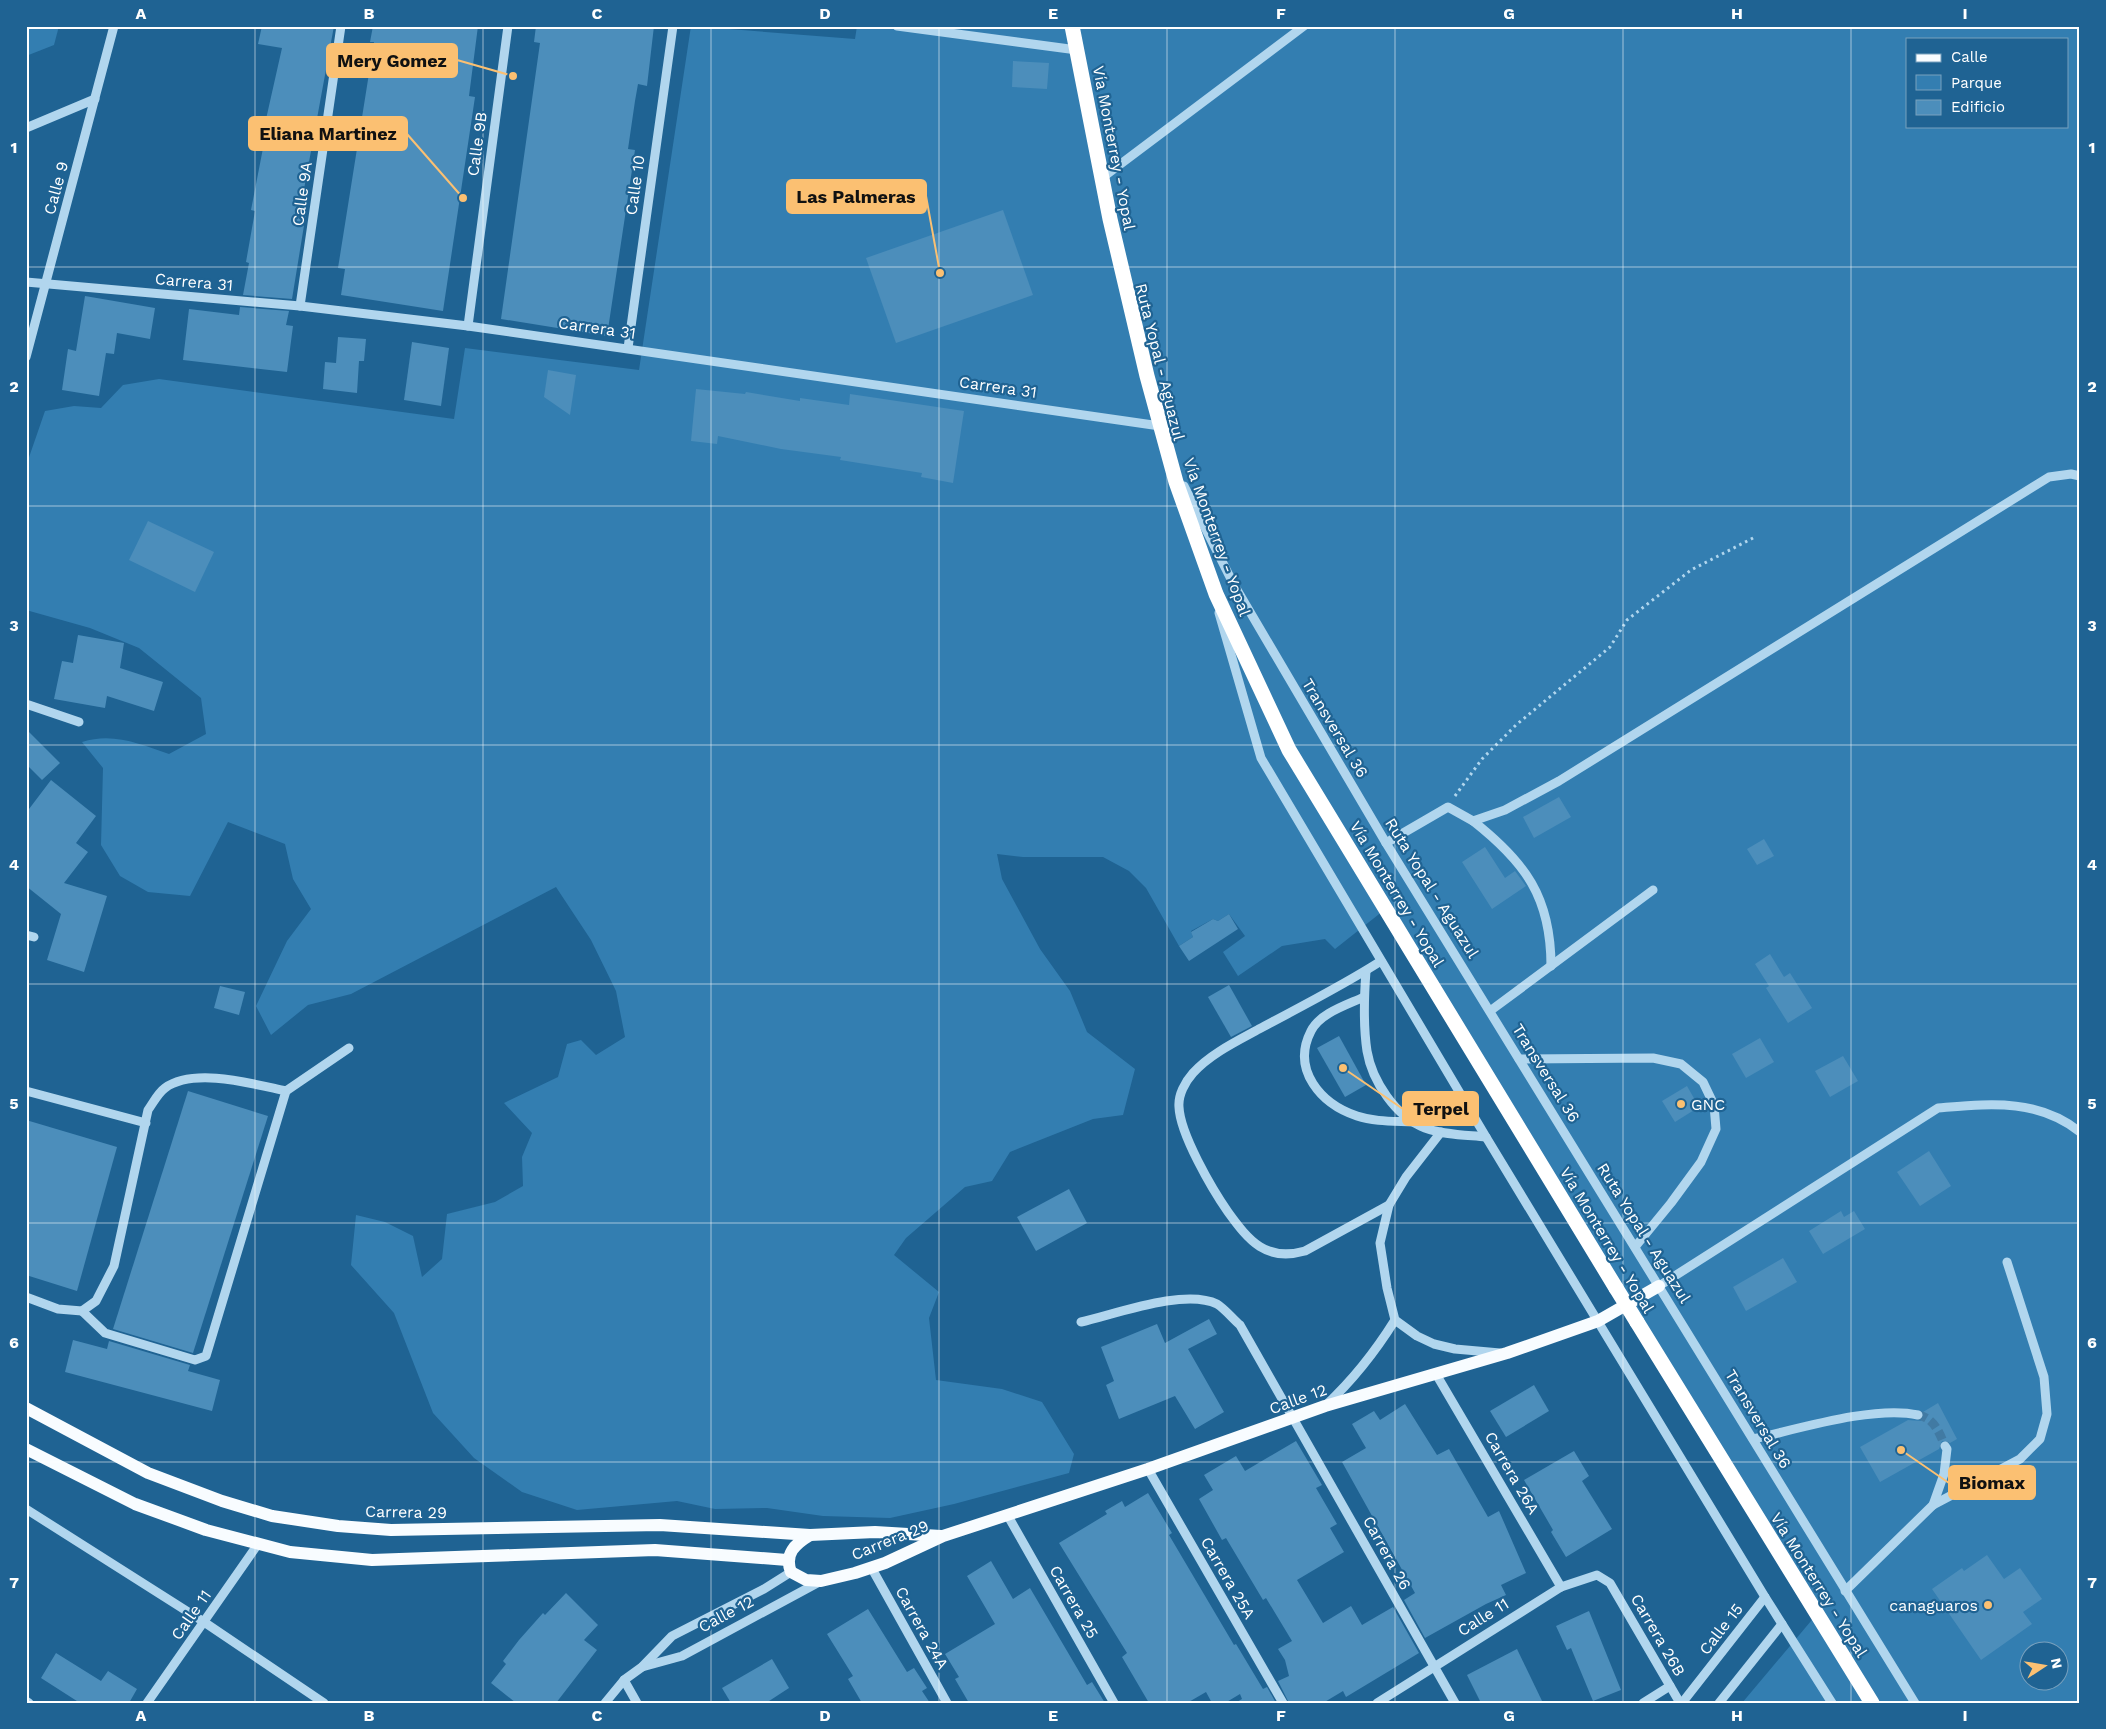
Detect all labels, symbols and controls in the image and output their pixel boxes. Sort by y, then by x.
text: A [136,4,147,23]
text: B [364,4,375,23]
text: C [592,4,603,23]
text: D [819,4,831,23]
text: E [1048,4,1058,23]
text: F [1276,4,1286,23]
text: G [1503,4,1515,23]
text: H [1731,4,1743,23]
text: I [1962,4,1968,23]
legend [1906,38,2068,128]
callout: Mery Gomez [327,44,457,77]
text: Calle [1951,48,1988,66]
text: Mery Gomez [337,50,447,71]
street label: Vía Monterrey - Yopal [1089,64,1139,232]
text: Parque [1951,74,2002,92]
text: Edificio [1951,98,2005,116]
street label: Calle 9B [463,111,491,177]
callout: Eliana Martinez [249,117,407,150]
text: Eliana Martinez [259,123,397,144]
text: 1 [11,138,17,157]
text: 1 [2089,138,2095,157]
street label: Calle 10 [621,154,649,216]
street label: Calle 9 [40,159,72,217]
street label: Calle 9A [288,160,316,227]
callout: Las Palmeras [787,180,926,213]
text: Las Palmeras [796,186,916,207]
street label: Carrera 31 [154,269,234,295]
street label: Ruta Yopal - Aguazul [1131,281,1189,443]
street label: Carrera 31 [557,313,637,343]
street label: Carrera 31 [958,372,1038,402]
text: 2 [9,377,19,396]
text: 2 [2087,377,2097,396]
street label: Vía Monterrey - Yopal [1179,455,1255,619]
text: 3 [9,616,19,635]
text: 3 [2087,616,2097,635]
street label: Transversal 36 [1298,675,1372,781]
street label: Ruta Yopal - Aguazul [1381,815,1483,962]
street label: Vía Monterrey - Yopal [1346,817,1448,971]
text: 4 [9,855,19,874]
text: 4 [2087,855,2097,874]
street label: Transversal 36 [1508,1020,1584,1126]
callout: Terpel [1403,1092,1478,1125]
text: 5 [9,1094,19,1113]
text: 5 [2087,1094,2097,1113]
place label: GNC [1691,1095,1725,1114]
text: Terpel [1413,1098,1469,1119]
marker: GNC [1675,1098,1687,1110]
street label: Ruta Yopal - Aguazul [1593,1160,1695,1307]
street label: Vía Monterrey - Yopal [1556,1163,1658,1317]
text: 6 [9,1333,19,1352]
text: 6 [2087,1333,2097,1352]
street label: Transversal 36 [1721,1366,1795,1472]
street label: Calle 12 [1267,1380,1329,1418]
street label: Carrera 26A [1481,1428,1543,1518]
callout: Biomax [1949,1466,2035,1499]
text: Biomax [1959,1472,2026,1493]
street label: Carrera 29 [365,1502,447,1522]
street label: Vía Monterrey - Yopal [1767,1509,1871,1661]
street label: Carrera 26 [1359,1513,1415,1593]
street label: Carrera 29 [849,1516,931,1564]
street label: Carrera 25A [1197,1534,1259,1623]
street label: Carrera 25 [1045,1562,1103,1642]
text: 7 [9,1573,19,1592]
text: 7 [2087,1573,2097,1592]
street label: Carrera 24A [891,1583,953,1673]
street label: Calle 11 [167,1586,215,1644]
street label: Carrera 26B [1627,1590,1689,1680]
street label: Calle 12 [695,1592,757,1636]
street label: Calle 11 [1454,1594,1512,1640]
place label: canaguaros [1889,1596,1978,1615]
marker: canaguaros [1982,1599,1994,1611]
street label: Calle 15 [1695,1600,1747,1658]
north arrow [2018,1642,2068,1692]
text: N [2048,1657,2066,1670]
text: A [136,1706,147,1725]
text: B [364,1706,375,1725]
text: C [592,1706,603,1725]
text: D [819,1706,831,1725]
text: E [1048,1706,1058,1725]
text: F [1276,1706,1286,1725]
text: G [1503,1706,1515,1725]
text: H [1731,1706,1743,1725]
text: I [1962,1706,1968,1725]

